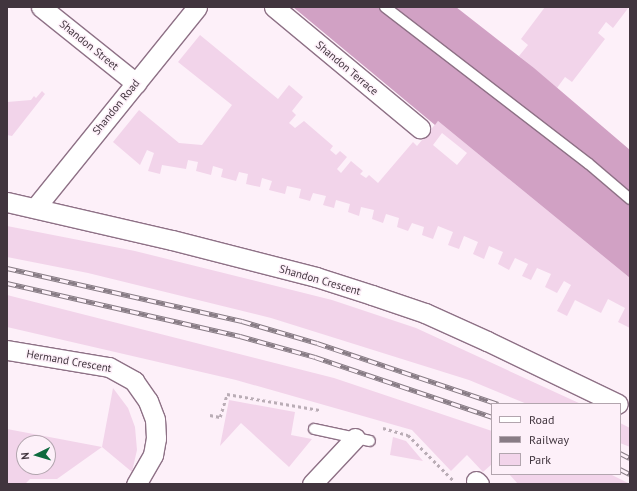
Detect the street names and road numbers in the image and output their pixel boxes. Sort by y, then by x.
street label: Shandon Street [57,17,121,73]
street label: Shandon Terrace [313,38,381,98]
street label: Shandon Road [90,77,142,137]
street label: Shandon Crescent [278,262,362,298]
street label: Hermand Crescent [25,347,113,375]

